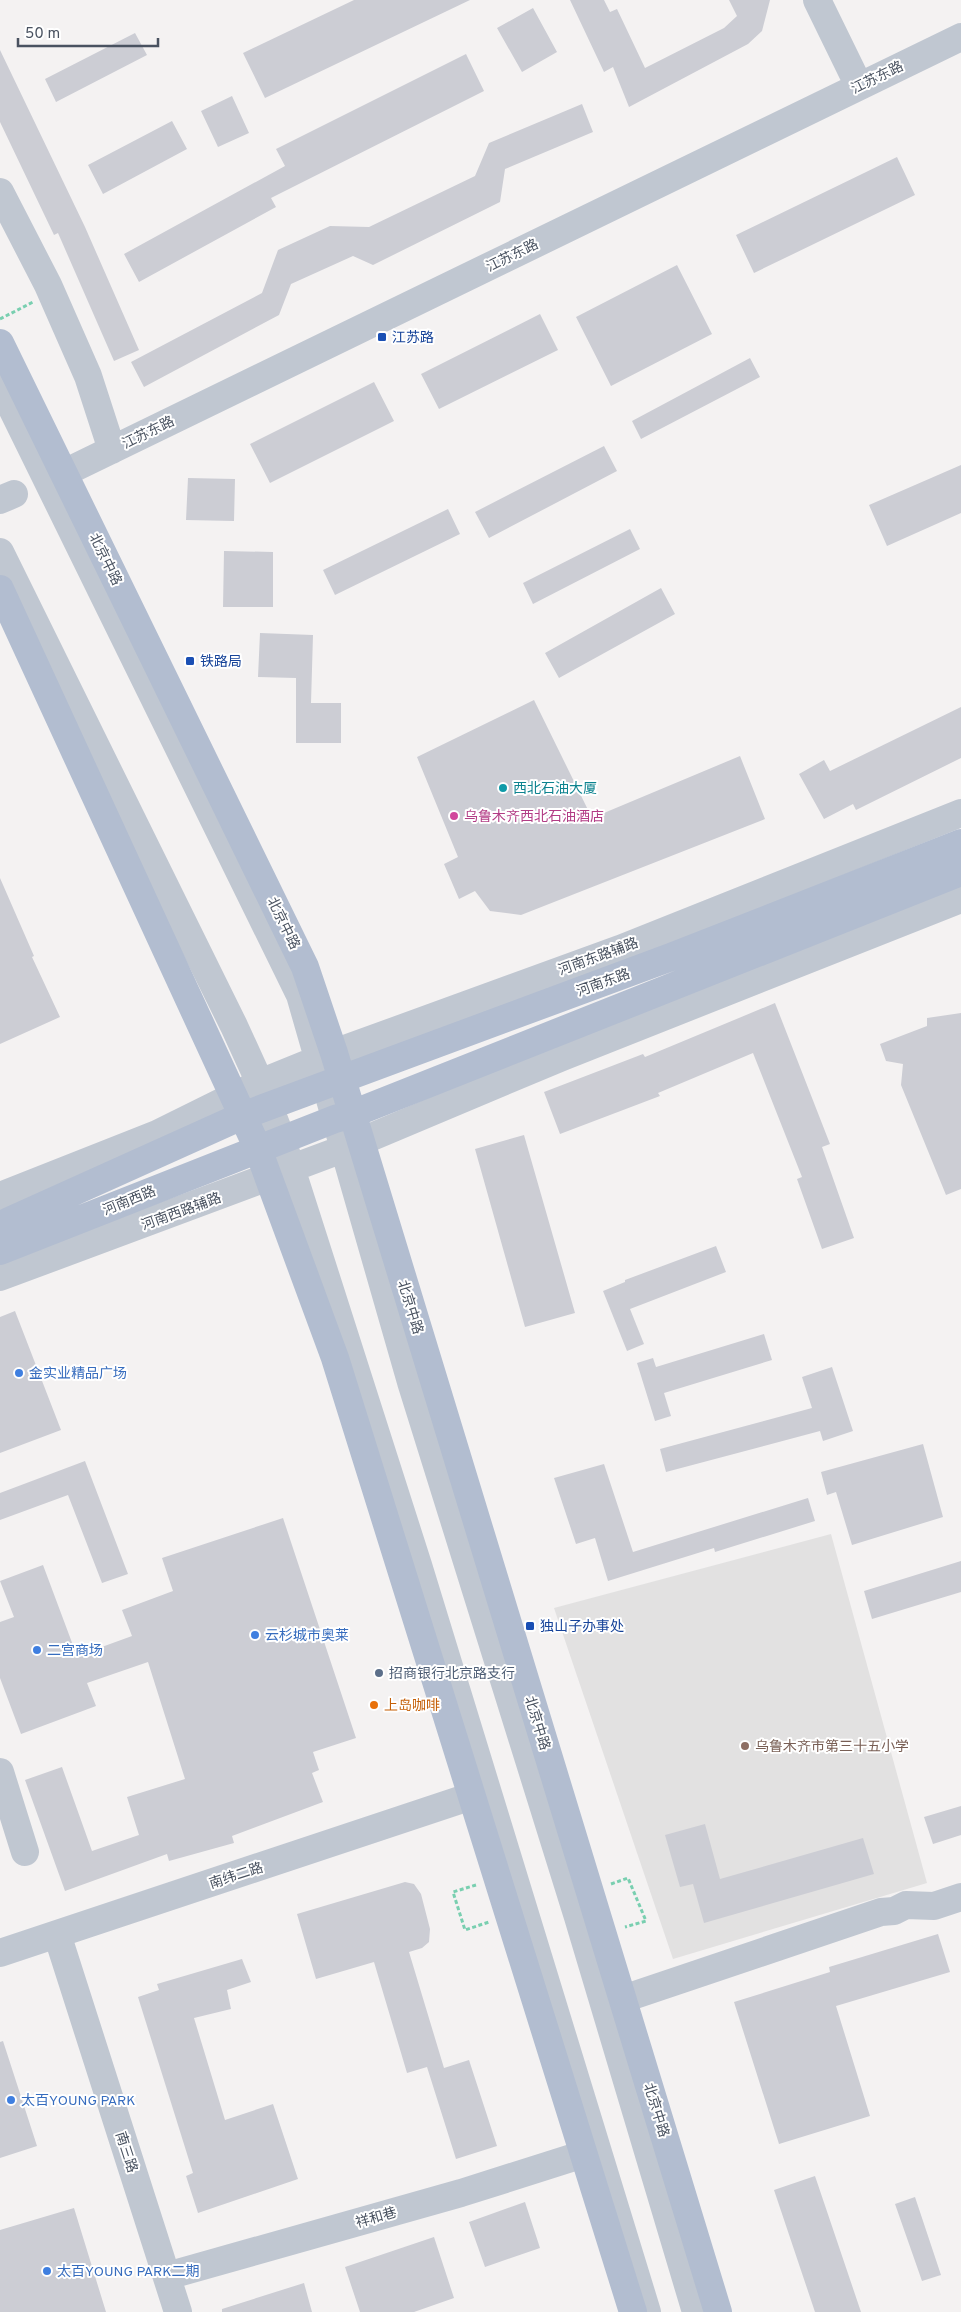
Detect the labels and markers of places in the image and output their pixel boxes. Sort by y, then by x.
place label: 江苏路 [392,330,434,347]
marker: 江苏路 [376,331,388,343]
place label: 铁路局 [200,654,242,671]
marker: 铁路局 [184,655,196,667]
place label: 西北石油大厦 [513,780,597,798]
marker: 西北石油大厦 [497,782,509,794]
place label: 乌鲁木齐西北石油酒店 [464,808,604,826]
marker: 乌鲁木齐西北石油酒店 [448,810,460,822]
place label: 金实业精品广场 [29,1365,127,1383]
marker: 金实业精品广场 [13,1367,25,1379]
place label: 独山子办事处 [540,1619,624,1636]
marker: 独山子办事处 [524,1620,536,1632]
place label: 云杉·城市奥莱 [265,1627,349,1645]
marker: 云杉·城市奥莱 [249,1629,261,1641]
place label: 二宫商场 [47,1643,103,1660]
marker: 二宫商场 [31,1644,43,1656]
place label: 招商银行北京路支行 [389,1665,515,1683]
marker: 招商银行北京路支行 [373,1667,385,1679]
place label: 上岛咖啡 [384,1698,440,1715]
marker: 上岛咖啡 [368,1699,380,1711]
place label: 乌鲁木齐市第三十五小学 [755,1738,909,1756]
marker: 乌鲁木齐市第三十五小学 [739,1740,751,1752]
place label: 太百YOUNG PARK [21,2093,136,2110]
marker: 太百YOUNG PARK [5,2094,17,2106]
place label: 太百YOUNG PARK二期 [57,2264,200,2281]
marker: 太百YOUNG PARK二期 [41,2265,53,2277]

